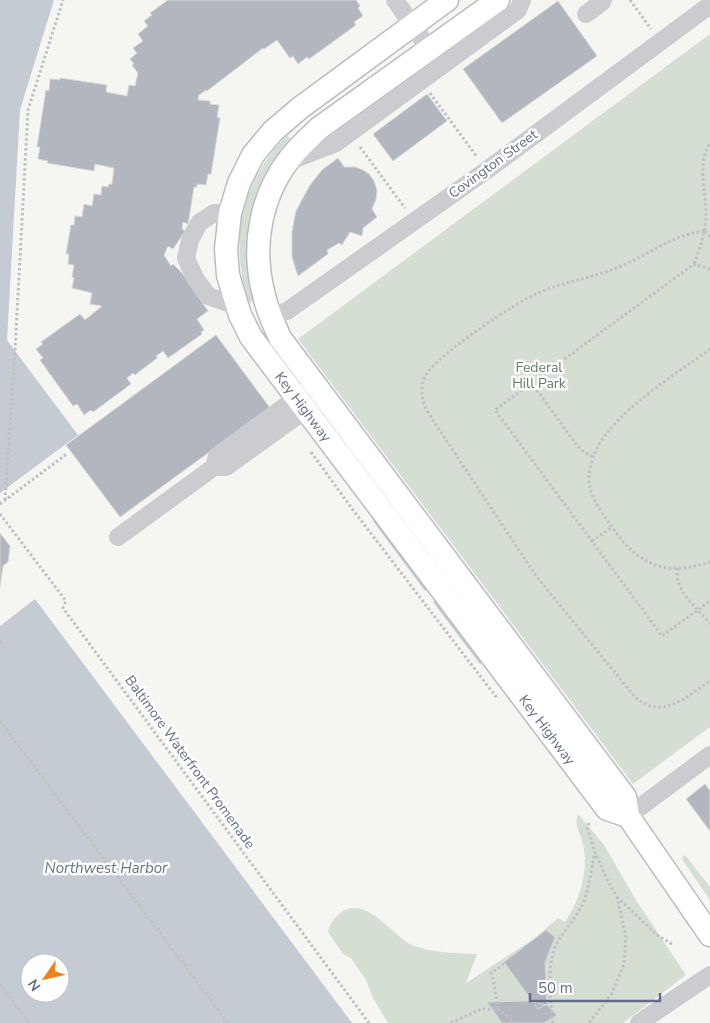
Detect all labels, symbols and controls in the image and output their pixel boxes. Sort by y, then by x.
street label: Covington Street [445,125,541,203]
park label: Federal Hill Park [512,358,567,393]
street label: Key Highway [270,368,336,446]
street label: Baltimore Waterfront Promenade [121,671,259,853]
street label: Key Highway [514,691,580,769]
water label: Northwest Harbor [45,858,168,878]
north arrow [20,953,70,1003]
scale bar [530,970,660,1002]
text: N [24,975,45,995]
text: 50 m [538,978,573,998]

